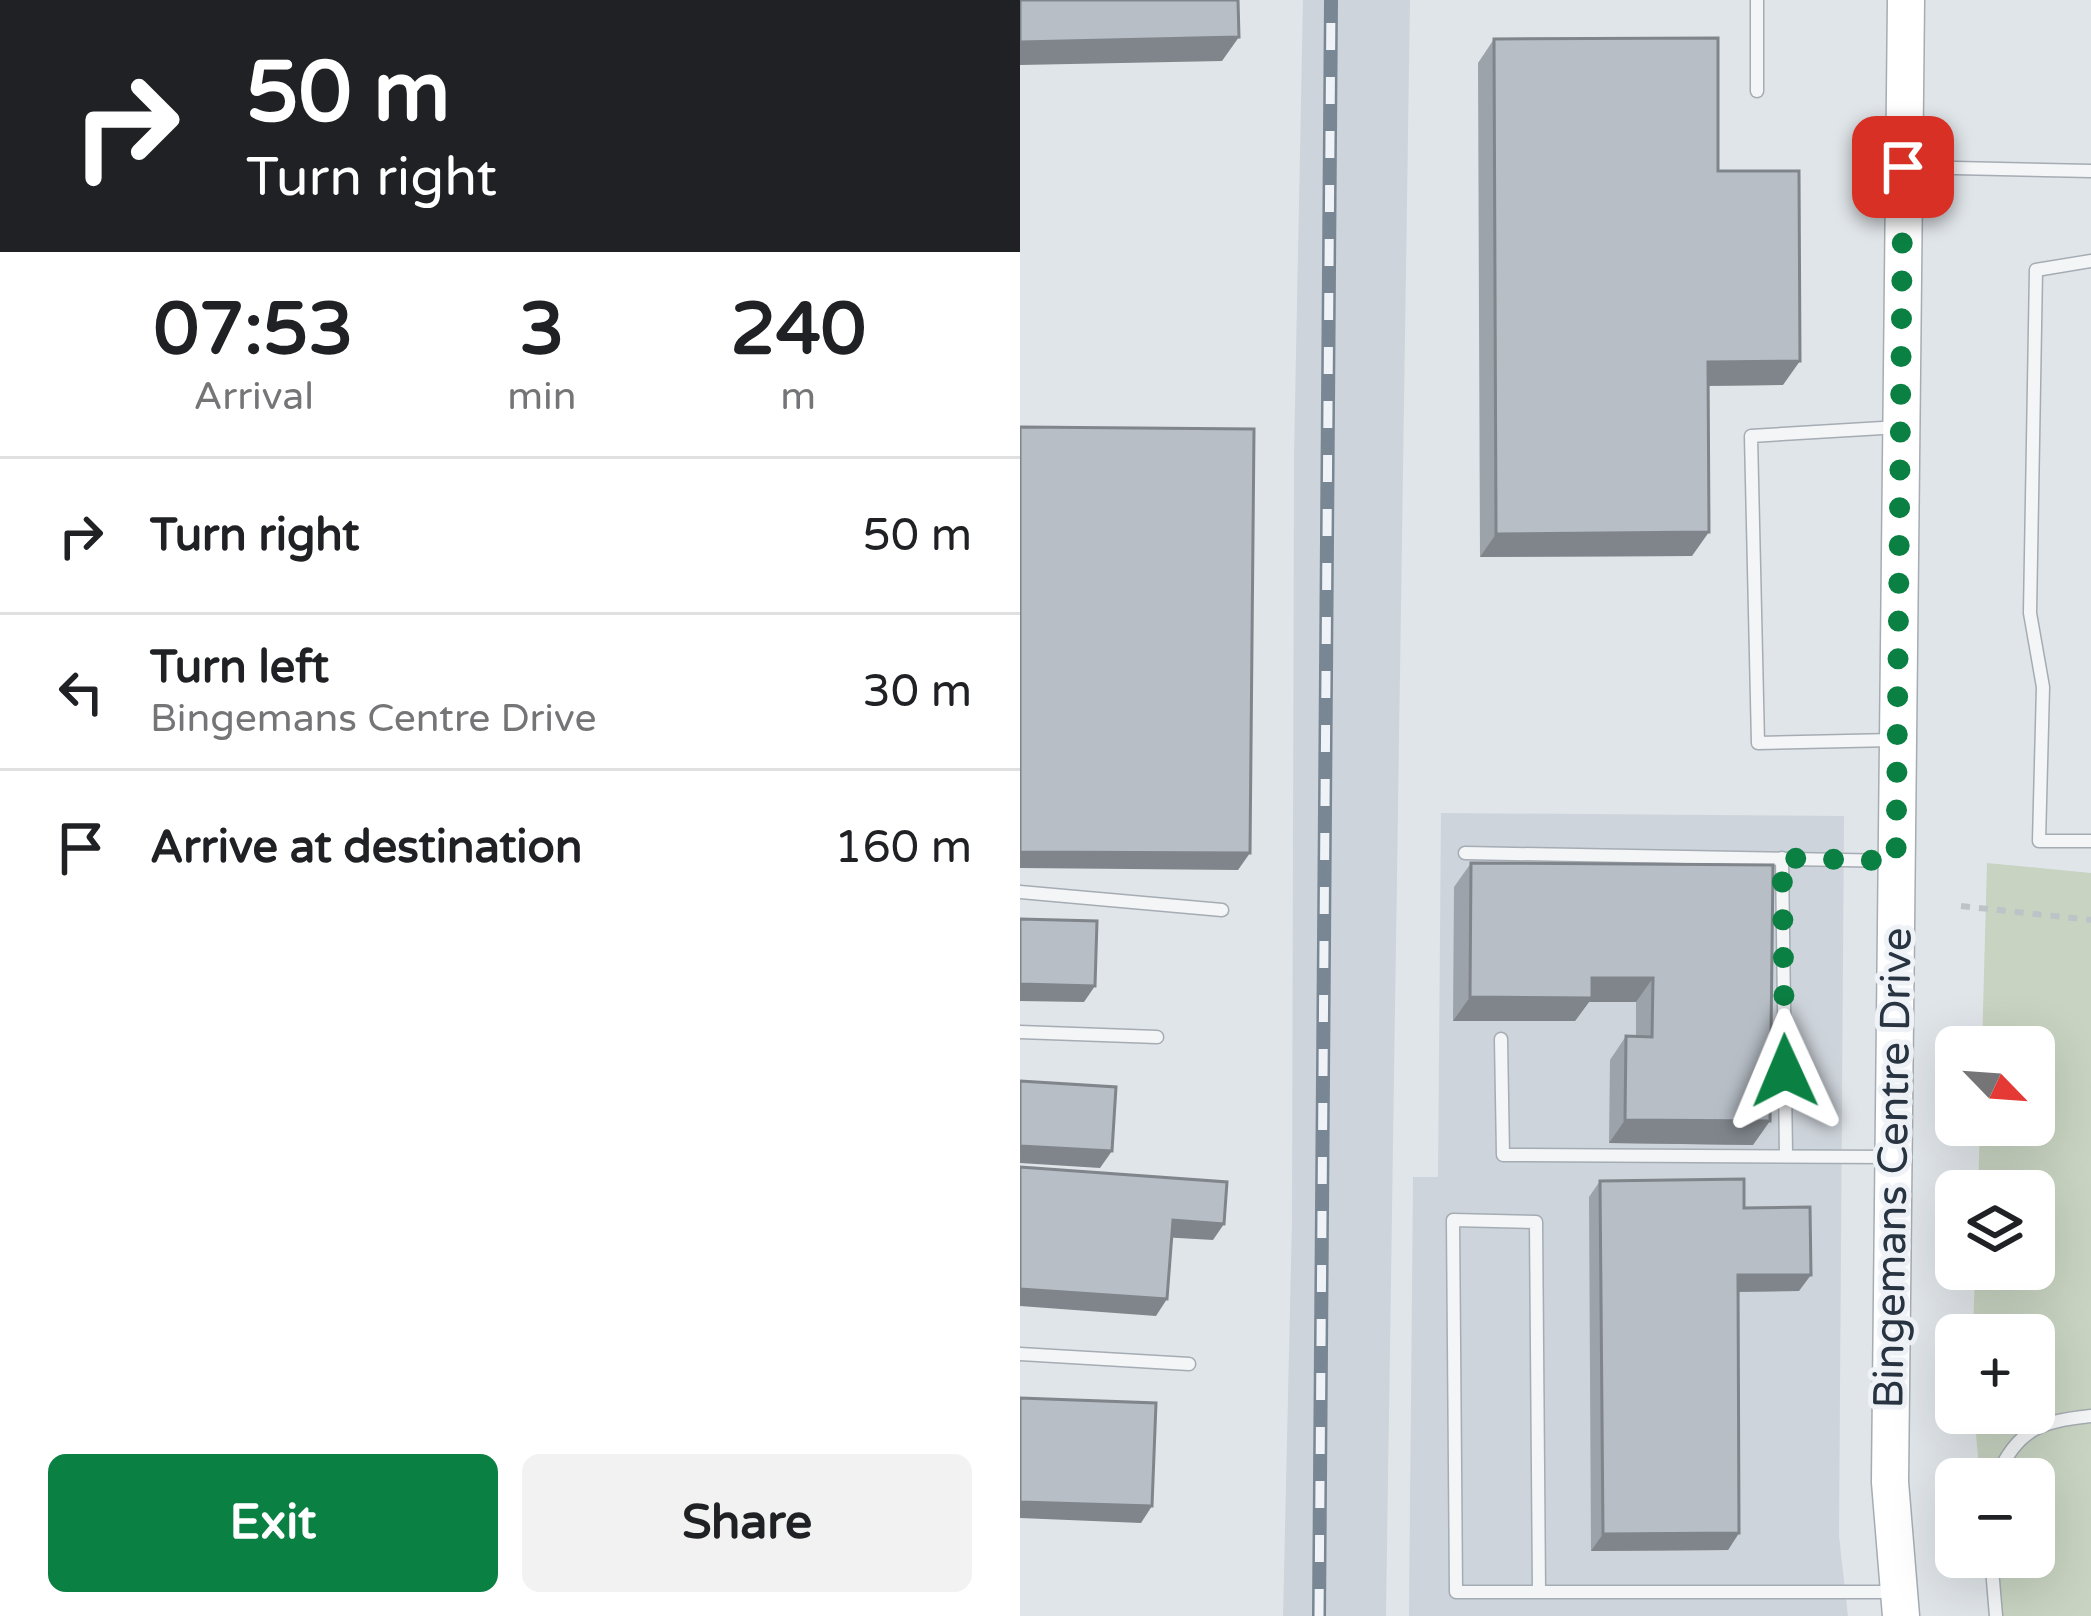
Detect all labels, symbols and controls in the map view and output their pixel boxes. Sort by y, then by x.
text: 50 m [246,43,450,144]
icon: right [48,48,204,204]
pin [1852,116,1954,218]
icon: arrive [1870,134,1936,200]
text: Turn right [246,145,497,210]
text: 07:53 [154,287,353,374]
text: 3 [519,287,565,374]
text: 240 [730,287,866,374]
text: Arrival [193,373,314,420]
text: min [507,373,577,420]
text: m [780,373,816,420]
icon: right [48,503,114,569]
text: Turn right [150,509,359,563]
text: 50 m [862,509,972,563]
text: Turn left [150,641,329,695]
icon: left [48,659,114,725]
text: 30 m [862,665,972,719]
text: Bingemans Centre Drive [150,695,597,742]
icon: arrive [48,815,114,881]
text: Arrive at destination [150,821,582,875]
text: 160 m [834,821,972,875]
street label: Bingemans Centre Drive [1863,927,1923,1409]
position arrow [1722,1008,1848,1134]
north arrow [1935,1026,2055,1146]
map controls [1935,1026,2055,1578]
button: layers [1935,1170,2055,1290]
button: + [1935,1314,2055,1434]
button: Exit [48,1454,498,1592]
button: Share [522,1454,972,1592]
button: − [1935,1458,2055,1578]

